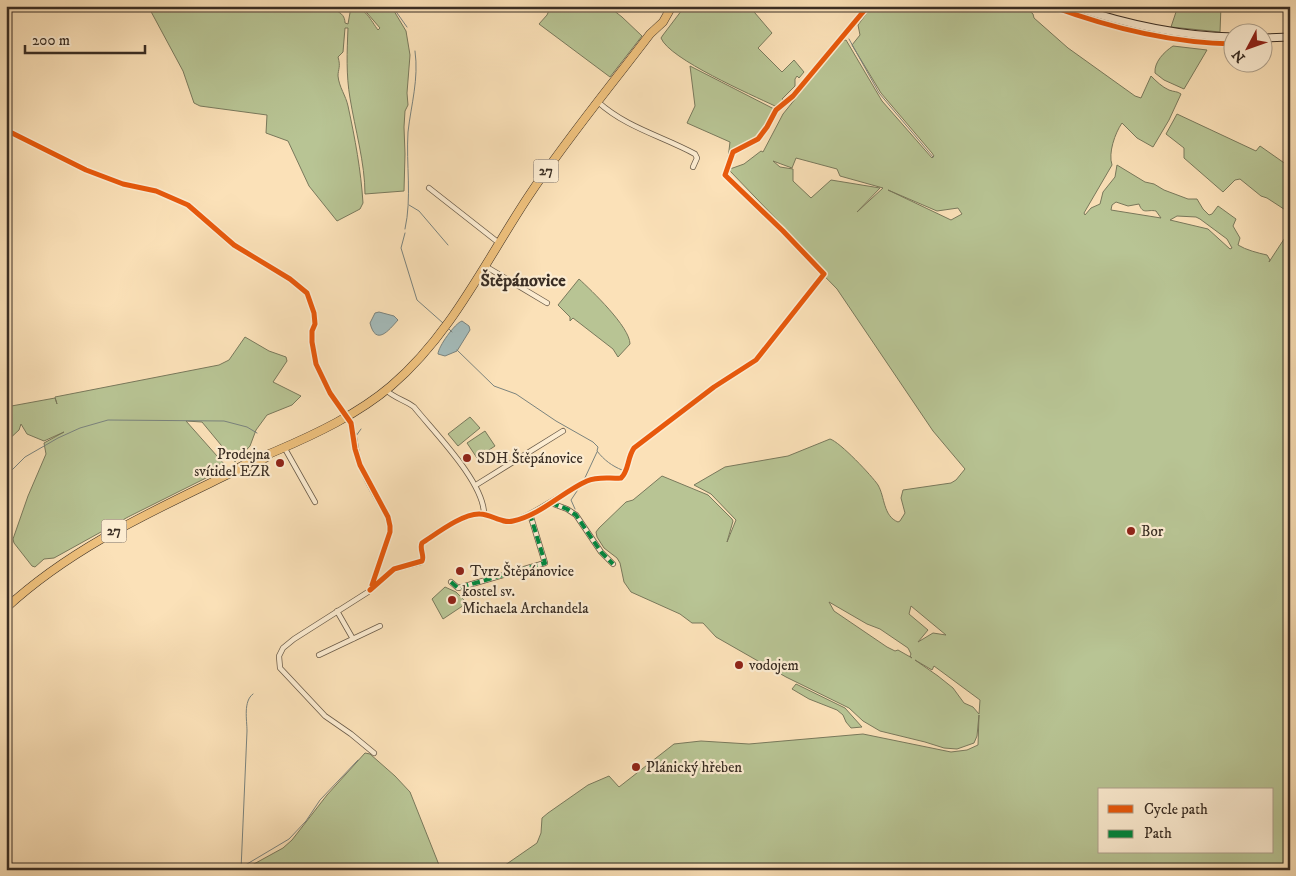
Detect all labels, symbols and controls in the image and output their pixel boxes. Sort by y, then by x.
scale bar [25,22,145,54]
north arrow [1224,22,1274,72]
text: 200 m [32,31,70,50]
text: N [1228,45,1250,66]
road number: 27 [534,160,558,182]
district label: Štěpánovice [480,269,566,292]
place label: Prodejna svítidel EZR [194,445,271,481]
place label: SDH Štěpánovice [477,448,583,468]
marker: SDH Štěpánovice [461,452,473,464]
marker: Prodejna svítidel EZR [274,457,286,469]
road number: 27 [102,520,126,542]
place label: Bor [1141,522,1164,541]
marker: Bor [1125,525,1137,537]
place label: Tvrz Štěpánovice [470,561,574,581]
marker: Tvrz Štěpánovice [454,565,466,577]
place label: kostel sv. Michaela Archandela [462,582,589,618]
marker: kostel sv. Michaela Archandela [446,594,458,606]
place label: vodojem [748,656,799,675]
marker: vodojem [733,659,745,671]
place label: Plánický hřeben [646,758,742,777]
marker: Plánický hřeben [630,761,642,773]
legend [1098,788,1274,854]
text: Cycle path [1144,800,1208,819]
text: Path [1144,824,1172,843]

